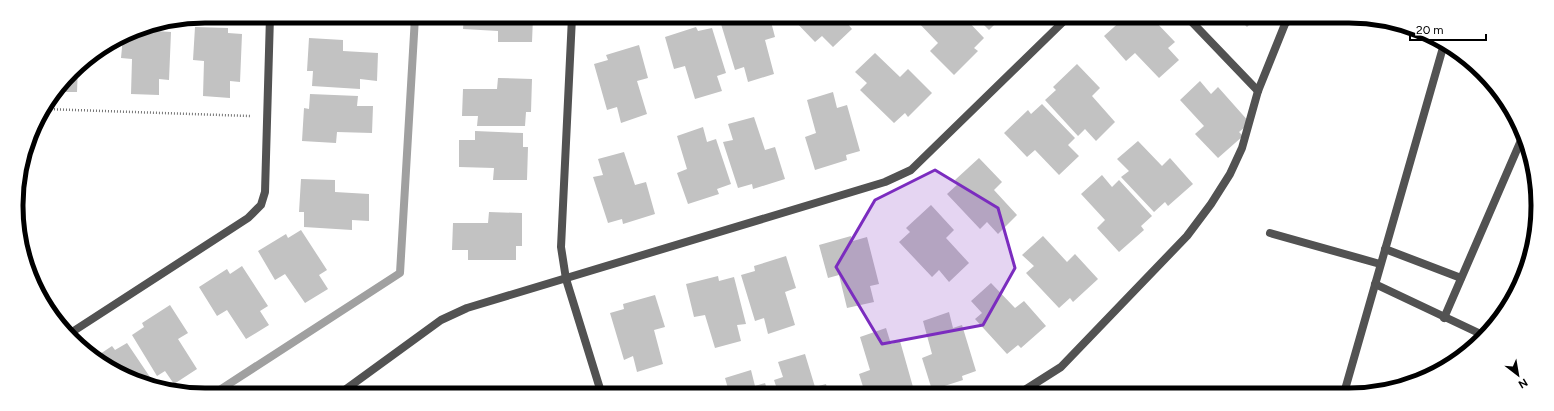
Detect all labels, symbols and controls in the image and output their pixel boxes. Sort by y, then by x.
scale bar [1410,16,1486,42]
text: 20 m [1416,23,1444,37]
north arrow [1498,355,1538,395]
text: N [1516,375,1530,391]

